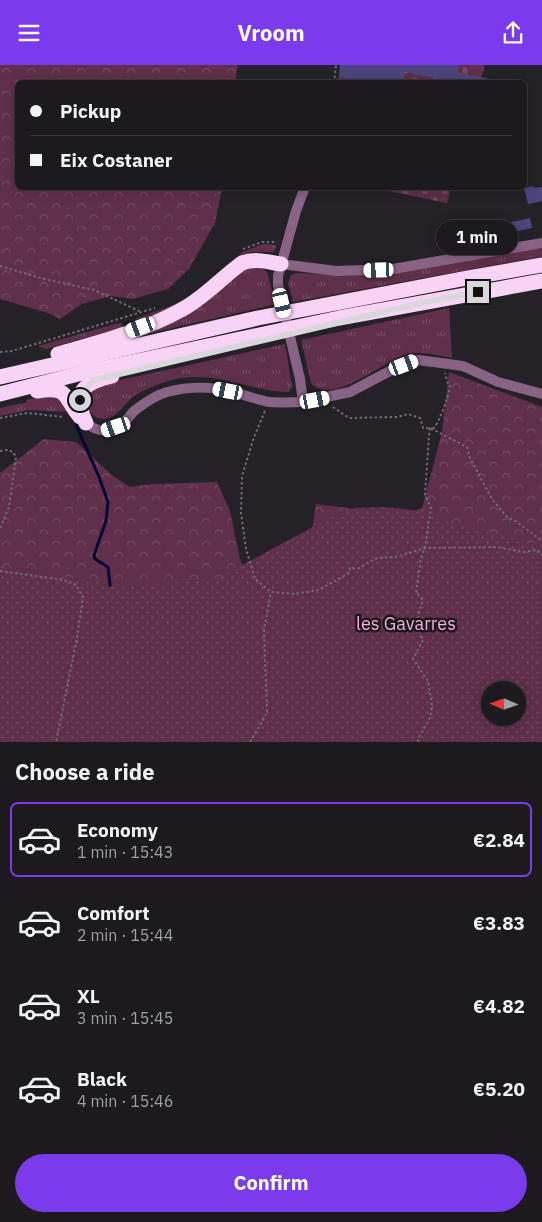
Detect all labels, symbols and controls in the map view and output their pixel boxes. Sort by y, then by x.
text: Vroom [237,18,305,47]
icon: menu [15,19,43,47]
icon: share [499,19,527,47]
text: Pickup [60,99,121,123]
text: Eix Costaner [60,148,172,172]
callout: 1 min [437,219,519,255]
text: 1 min [456,227,498,247]
car [363,262,394,278]
route end [467,281,489,303]
car [271,287,292,319]
car [124,315,157,339]
car [387,353,420,377]
car [211,381,244,401]
route start [69,389,91,411]
car [298,390,331,410]
car [99,415,132,439]
park label: les Gavarres [356,612,456,635]
north arrow [481,681,526,726]
map controls [481,681,526,726]
text: Choose a ride [15,757,155,786]
icon: car [17,817,62,862]
text: Economy [77,818,158,842]
text: €2.84 [473,828,525,852]
text: 1 min · 15:43 [77,842,173,862]
icon: car [17,900,62,945]
text: Comfort [77,901,150,925]
text: €3.83 [473,911,525,935]
text: 2 min · 15:44 [77,925,173,945]
icon: car [17,983,62,1028]
text: XL [77,984,100,1008]
text: €4.82 [473,994,525,1018]
text: 3 min · 15:45 [77,1008,173,1028]
icon: car [17,1066,62,1111]
text: Black [77,1067,127,1091]
text: €5.20 [473,1077,525,1101]
text: 4 min · 15:46 [77,1091,173,1111]
button: Confirm [15,1154,527,1212]

